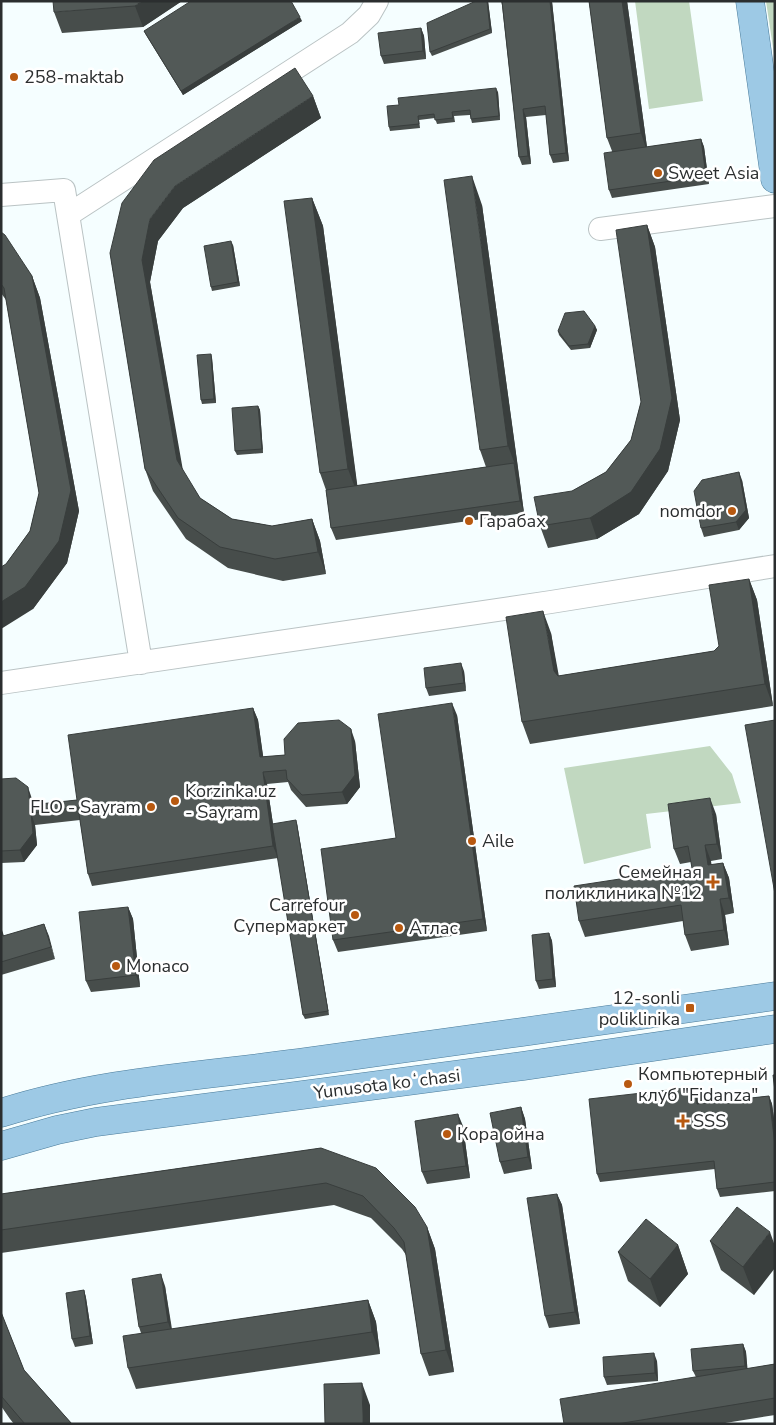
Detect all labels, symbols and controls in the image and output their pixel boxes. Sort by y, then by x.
place label: 258-maktab [24,65,124,89]
marker: 258-maktab [8,71,20,83]
place label: Sweet Asia [668,161,759,185]
marker: Sweet Asia [652,167,664,179]
place label: nomdor [659,499,723,523]
marker: nomdor [726,505,738,517]
place label: Гарабах [479,509,546,533]
marker: Гарабах [463,515,475,527]
place label: Korzinka.uz - Sayram [185,779,276,824]
place label: FLO - Sayram [30,795,141,819]
marker: Korzinka.uz - Sayram [169,795,181,807]
marker: FLO - Sayram [145,801,157,813]
place label: Aile [482,829,514,853]
marker: Aile [466,835,478,847]
place label: Семейная поликлиника №12 [544,860,702,905]
marker: Семейная поликлиника №12 [706,875,720,889]
place label: Carrefour Супермаркет [233,893,346,938]
marker: Carrefour Супермаркет [349,909,361,921]
place label: Атлас [409,916,459,940]
marker: Атлас [393,922,405,934]
place label: Monaco [126,954,189,978]
marker: Monaco [110,960,122,972]
place label: 12-sonli poliklinika [599,986,680,1031]
marker: 12-sonli poliklinika [684,1002,696,1014]
place label: Компьютерный клуб "Fidanza" [638,1062,768,1107]
street label: Yunusota koʻchasi [311,1063,462,1105]
marker: Компьютерный клуб "Fidanza" [622,1078,634,1090]
place label: SSS [693,1109,726,1133]
marker: SSS [677,1115,689,1127]
place label: Кора ойна [457,1122,545,1146]
marker: Кора ойна [441,1128,453,1140]

